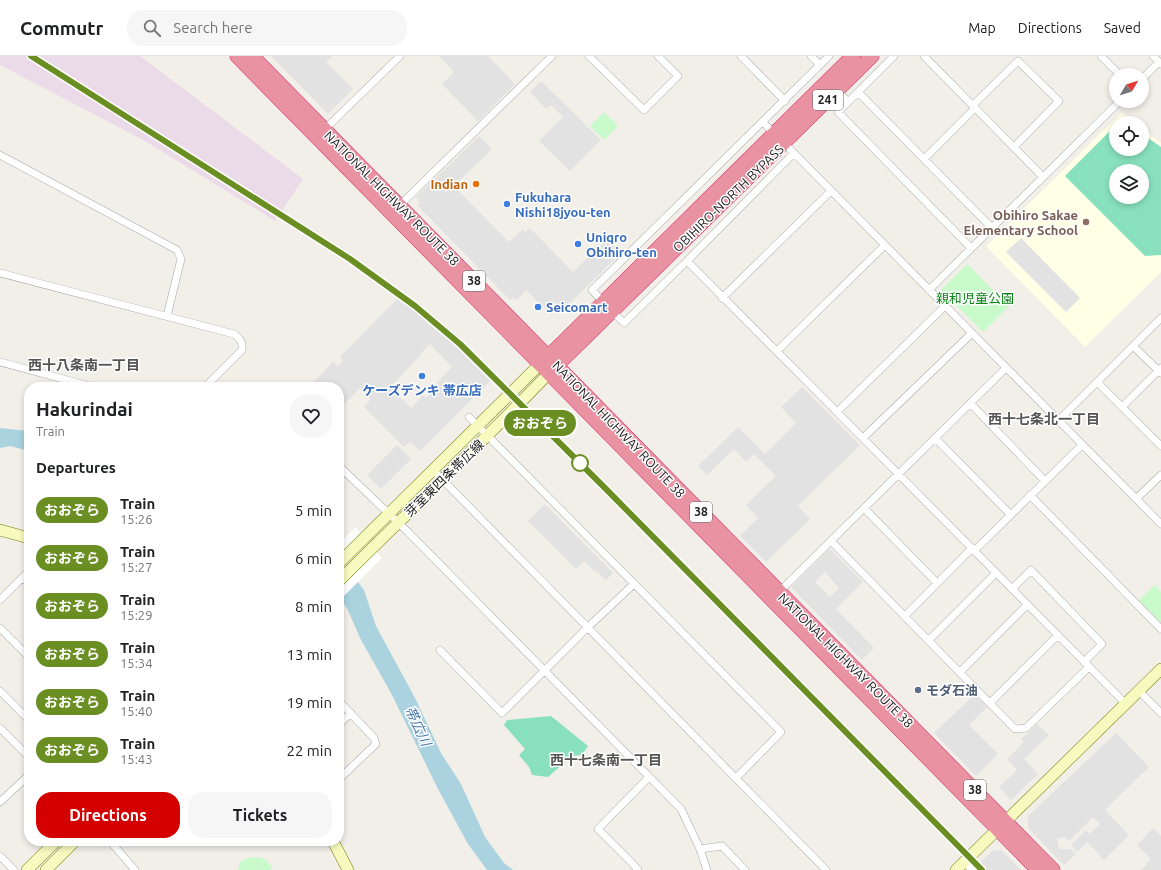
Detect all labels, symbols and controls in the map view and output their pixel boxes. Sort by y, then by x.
search box [127,10,407,46]
text: Commutr [20,17,103,39]
icon: search [141,17,163,39]
text: Search here [173,19,253,36]
text: Map [968,20,996,36]
text: Directions [1018,20,1082,36]
text: Saved [1104,20,1141,36]
north arrow [1109,68,1149,108]
map controls [1109,68,1149,204]
road number: 241 [813,90,843,110]
button: locate [1109,116,1149,156]
street label: NATIONAL HIGHWAY ROUTE 38 [322,128,462,268]
street label: OBIHIRO-NORTH BYPASS [670,141,786,254]
button: layers [1109,164,1149,204]
place label: Indian [430,177,468,191]
marker: Indian [471,179,481,189]
place label: Fukuhara Nishi18jyou-ten [515,190,611,219]
marker: Fukuhara Nishi18jyou-ten [502,199,512,209]
place label: Obihiro Sakae Elementary School [963,208,1078,237]
marker: Obihiro Sakae Elementary School [1081,217,1091,227]
place label: Uniqro Obihiro-ten [586,230,657,259]
marker: Uniqro Obihiro-ten [573,239,583,249]
road number: 38 [463,271,485,291]
park label: 親和児童公園 [936,291,1014,305]
place label: Seicomart [546,300,608,314]
marker: Seicomart [533,302,543,312]
district label: 西十八条南一丁目 [28,357,140,373]
street label: NATIONAL HIGHWAY ROUTE 38 [550,358,688,500]
marker: ケーズデンキ 帯広店 [417,371,427,381]
place label: ケーズデンキ 帯広店 [362,383,482,397]
button: heart [290,395,332,437]
text: Hakurindai [36,398,133,420]
line badge: おおぞら [512,410,568,436]
district label: 西十七条北一丁目 [988,411,1100,427]
text: おおぞら [512,415,568,431]
text: Train [36,424,65,438]
street label: 芽室東四条帯広線 [402,437,486,519]
unlabelled marker [571,454,589,472]
text: Departures [36,459,116,476]
text: Train [120,495,155,512]
text: おおぞら [44,502,100,518]
text: 5 min [295,502,332,519]
road number: 38 [690,502,712,522]
text: 15:26 [120,512,153,526]
text: Train [120,543,155,560]
text: おおぞら [44,550,100,566]
text: 6 min [295,550,332,567]
text: 15:27 [120,560,153,574]
street label: NATIONAL HIGHWAY ROUTE 38 [776,590,916,730]
text: Train [120,591,155,608]
text: おおぞら [44,598,100,614]
text: 8 min [295,598,332,615]
text: 15:29 [120,608,153,622]
text: Train [120,639,155,656]
text: おおぞら [44,646,100,662]
text: 13 min [286,646,332,663]
text: 15:34 [120,656,153,670]
place label: モダ石油 [926,683,978,697]
marker: モダ石油 [913,685,923,695]
text: Train [120,687,155,704]
text: おおぞら [44,694,100,710]
text: 19 min [286,694,332,711]
text: 15:40 [120,704,153,718]
water label: 帯広川 [402,704,435,750]
text: Train [120,735,155,752]
text: おおぞら [44,742,100,758]
text: 22 min [286,742,332,759]
text: 15:43 [120,752,153,766]
district label: 西十七条南一丁目 [550,752,662,768]
road number: 38 [964,780,986,800]
button: Directions [36,792,180,838]
button: Tickets [188,792,332,838]

